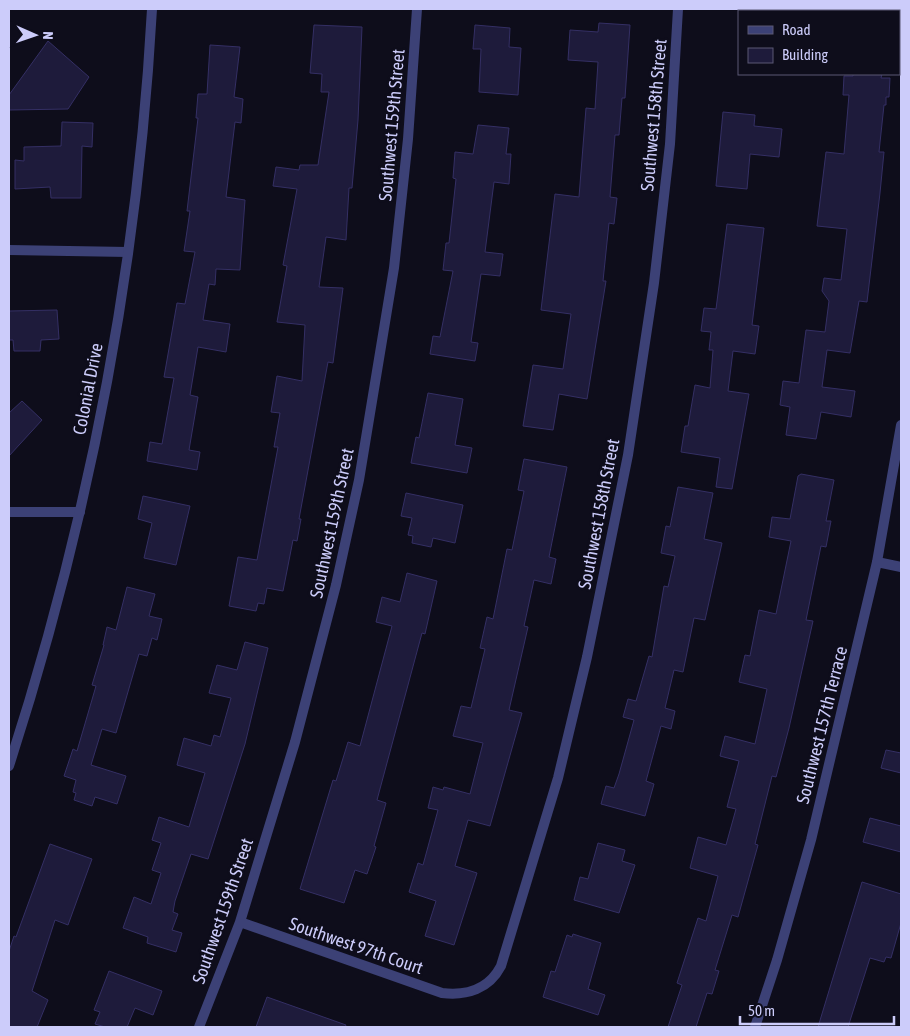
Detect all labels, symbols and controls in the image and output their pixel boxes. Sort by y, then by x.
north arrow [10,10,60,60]
legend [738,10,900,75]
text: Road [782,21,811,38]
text: N [40,31,56,40]
street label: Southwest 158th Street [636,38,671,192]
text: Building [782,46,828,63]
street label: Southwest 159th Street [374,48,409,202]
street label: Colonial Drive [68,341,107,437]
street label: Southwest 158th Street [574,437,623,591]
street label: Southwest 159th Street [305,446,358,600]
street label: Southwest 157th Terrace [792,644,851,806]
street label: Southwest 159th Street [188,835,257,986]
street label: Southwest 97th Court [286,913,426,978]
scale bar [740,994,894,1026]
text: 50 m [748,1002,775,1019]

